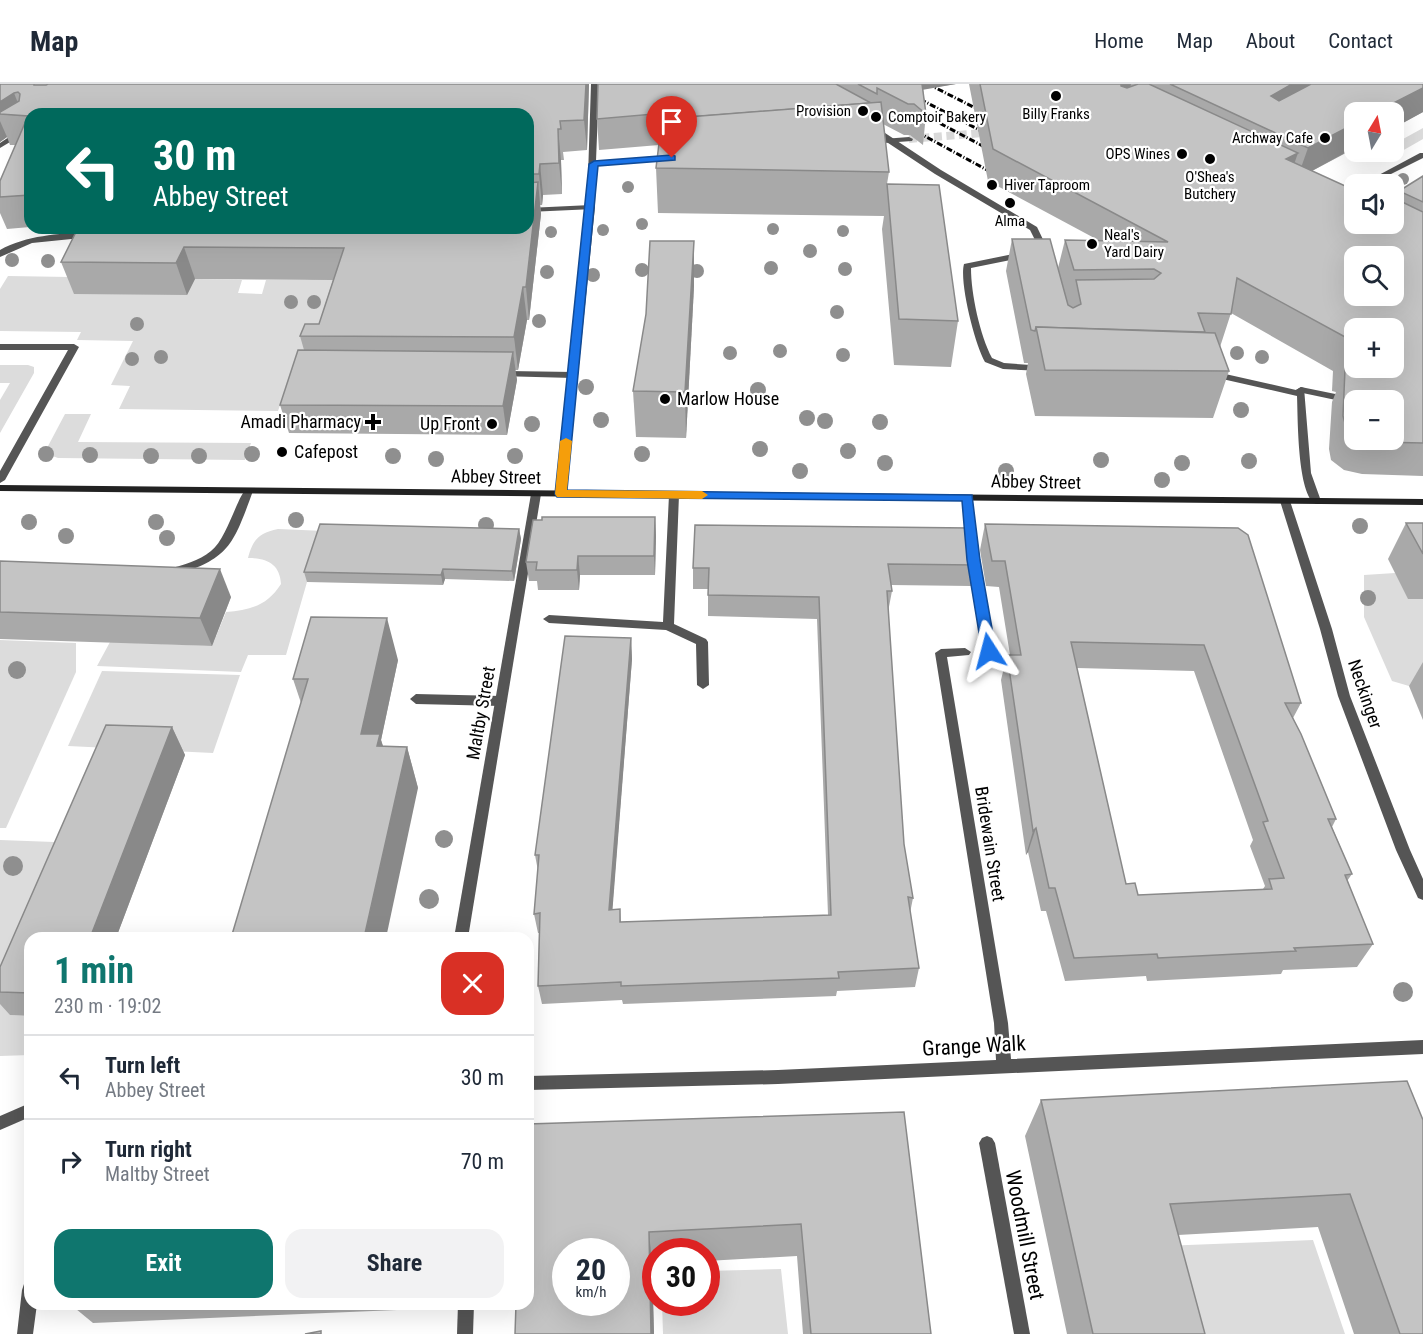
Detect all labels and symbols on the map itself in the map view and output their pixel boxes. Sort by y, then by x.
marker: Billy Franks [1049,89,1063,103]
pin [646,96,697,158]
place label: Provision [796,102,851,120]
north arrow [1344,102,1404,162]
marker: Provision [856,104,870,118]
place label: Billy Franks [1022,105,1090,123]
place label: Comptoir Bakery [888,108,986,126]
marker: Comptoir Bakery [869,110,883,124]
place label: Archway Cafe [1232,129,1313,147]
marker: Archway Cafe [1318,131,1332,145]
place label: OPS Wines [1105,145,1170,163]
marker: OPS Wines [1175,147,1189,161]
marker: O'Shea's Butchery [1203,152,1217,166]
place label: O'Shea's Butchery [1184,168,1236,203]
place label: Hiver Taproom [1004,176,1090,194]
marker: Hiver Taproom [985,178,999,192]
marker: Alma [1003,196,1017,210]
place label: Alma [995,212,1025,230]
place label: Neal's Yard Dairy [1104,226,1164,261]
marker: Neal's Yard Dairy [1085,237,1099,251]
place label: Marlow House [677,388,779,409]
marker: Marlow House [658,392,672,406]
place label: Amadi Pharmacy [240,411,361,432]
place label: Up Front [420,413,480,434]
marker: Amadi Pharmacy [366,415,380,429]
marker: Up Front [485,417,499,431]
place label: Cafepost [294,441,358,462]
marker: Cafepost [275,445,289,459]
street label: Abbey Street [451,465,541,488]
street label: Abbey Street [991,470,1081,493]
position arrow [957,619,1021,683]
street label: Neckinger [1344,657,1387,732]
street label: Maltby Street [462,665,499,761]
street label: Bridewain Street [971,785,1010,903]
street label: Grange Walk [922,1031,1027,1061]
street label: Woodmill Street [1001,1168,1049,1302]
speed limit sign: 30 [642,1238,720,1316]

